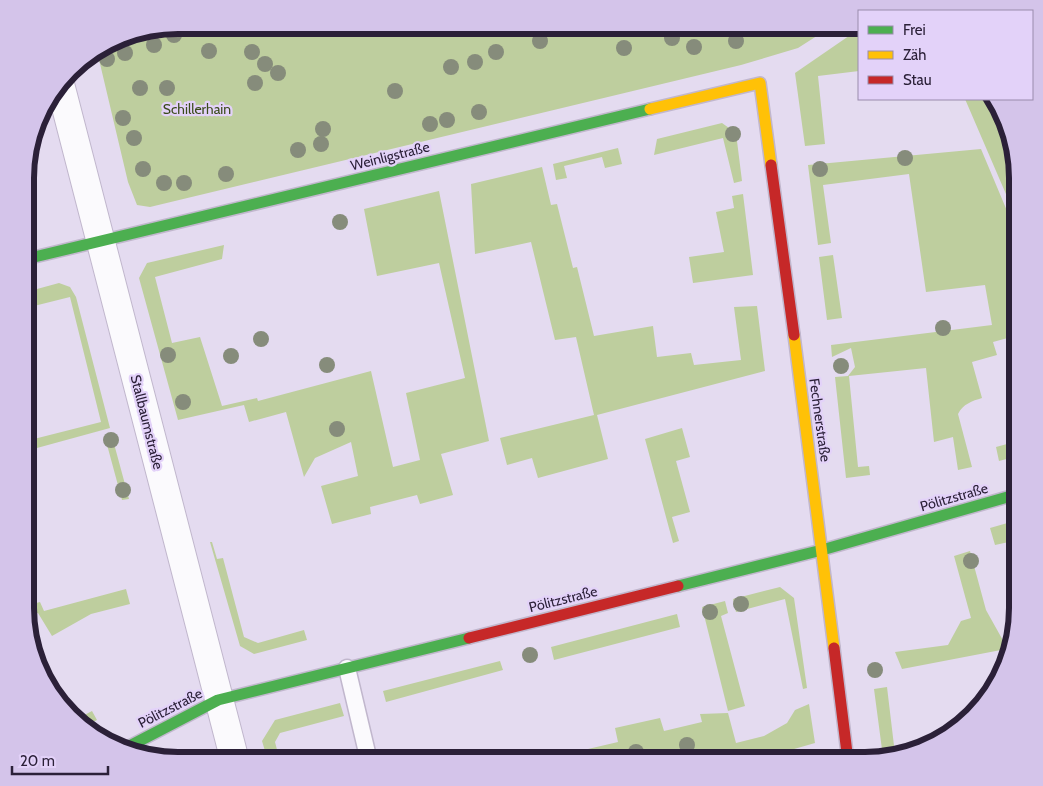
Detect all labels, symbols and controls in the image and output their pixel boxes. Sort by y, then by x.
legend [858,10,1033,100]
text: Frei [903,21,926,39]
text: Zäh [903,46,926,64]
text: Stau [903,71,932,89]
park label: Schillerhain [163,100,231,118]
street label: Weinligstraße [349,138,431,174]
street label: Stallbaumstraße [127,373,167,471]
street label: Fechnerstraße [805,377,835,463]
street label: Pölitzstraße [918,479,990,515]
street label: Pölitzstraße [527,582,599,616]
street label: Pölitzstraße [135,684,205,732]
scale bar [12,744,109,776]
text: 20 m [20,752,55,770]

